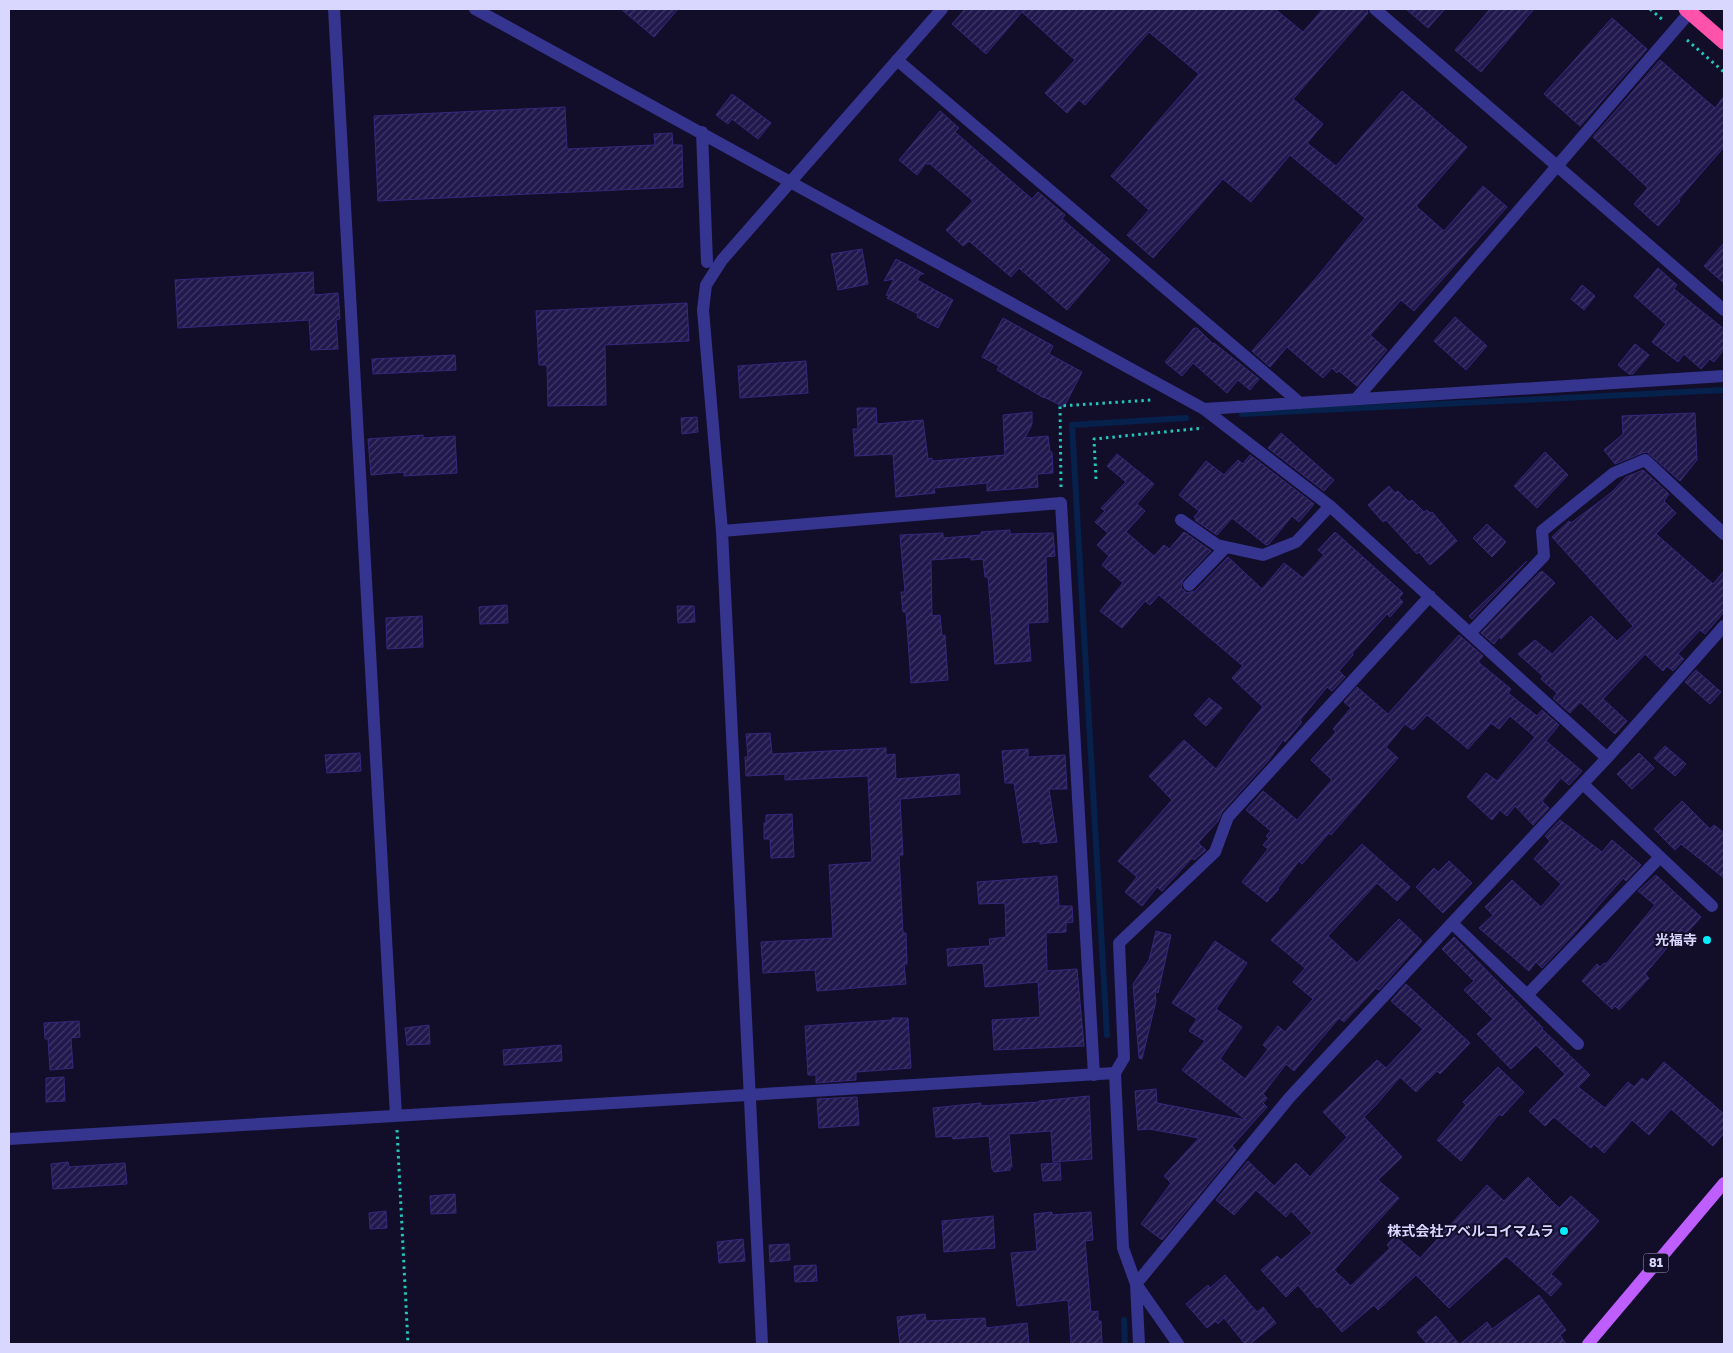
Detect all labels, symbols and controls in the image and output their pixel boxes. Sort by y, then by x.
place label: 光福寺 [1655,931,1697,948]
marker: 光福寺 [1701,934,1713,946]
place label: 株式会社アベルコイマムラ [1387,1222,1554,1239]
marker: 株式会社アベルコイマムラ [1558,1225,1570,1237]
road number: 81 [1644,1254,1668,1272]

